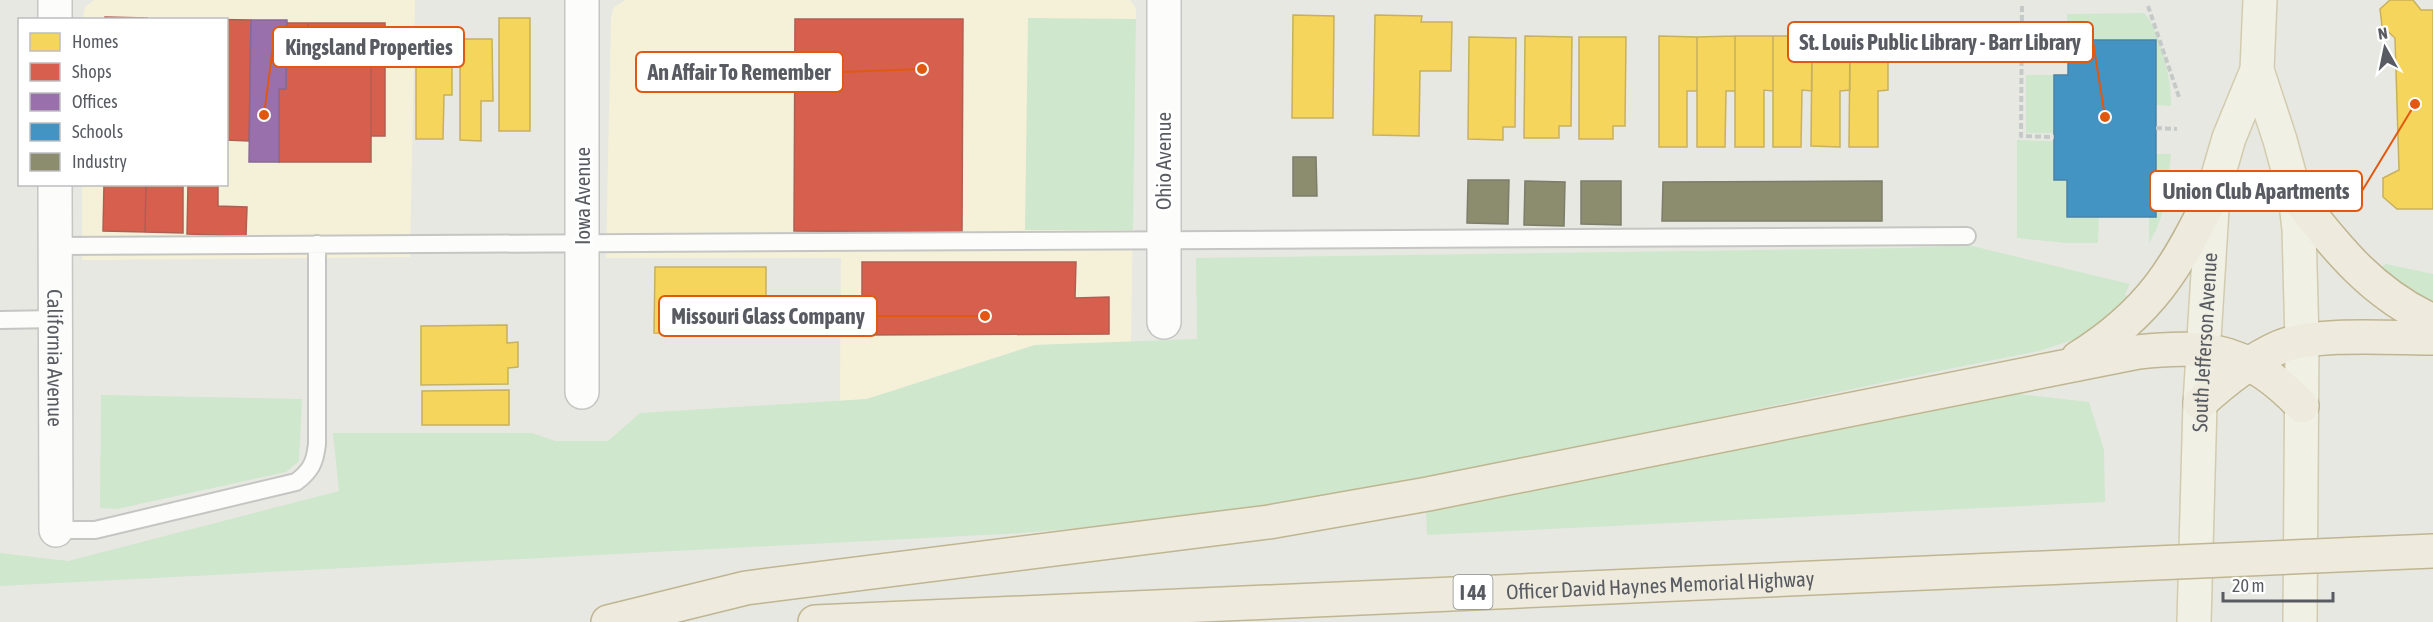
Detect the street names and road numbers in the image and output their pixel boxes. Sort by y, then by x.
street label: Ohio Avenue [1151,112,1175,210]
street label: Iowa Avenue [570,147,594,245]
street label: South Jefferson Avenue [2187,252,2221,432]
street label: California Avenue [43,289,68,427]
street label: Officer David Haynes Memorial Highway [1506,566,1815,604]
road number: I 44 [1454,575,1492,609]

